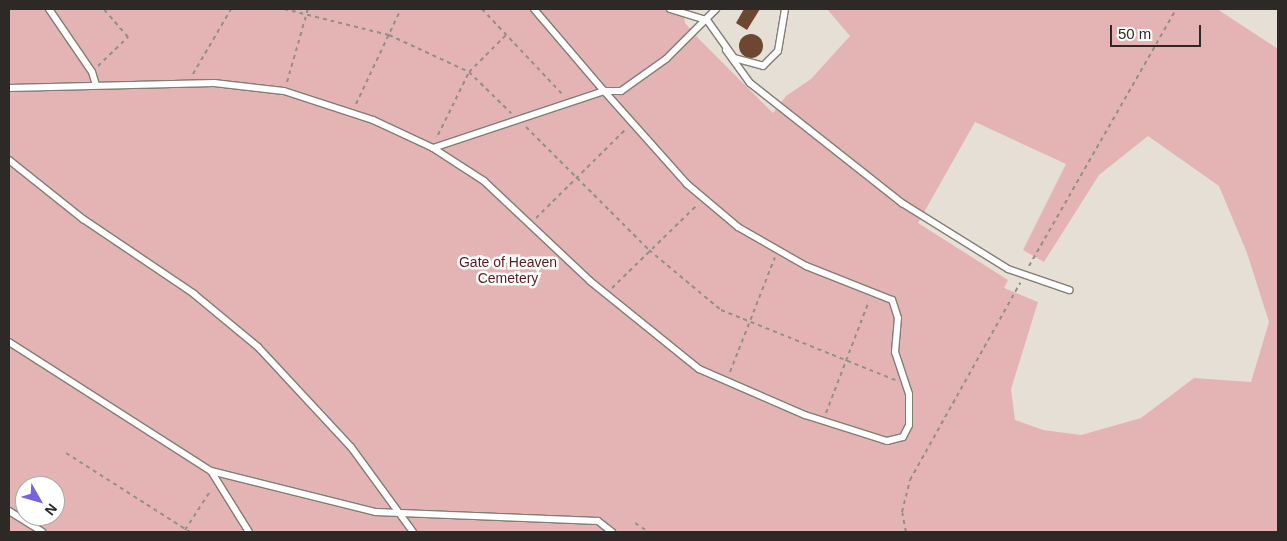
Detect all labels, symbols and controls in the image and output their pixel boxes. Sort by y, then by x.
scale bar [1112,15,1203,47]
text: 50 m [1118,25,1151,42]
park label: Gate of Heaven Cemetery [459,254,557,286]
north arrow [15,476,65,526]
text: N [42,501,60,519]

